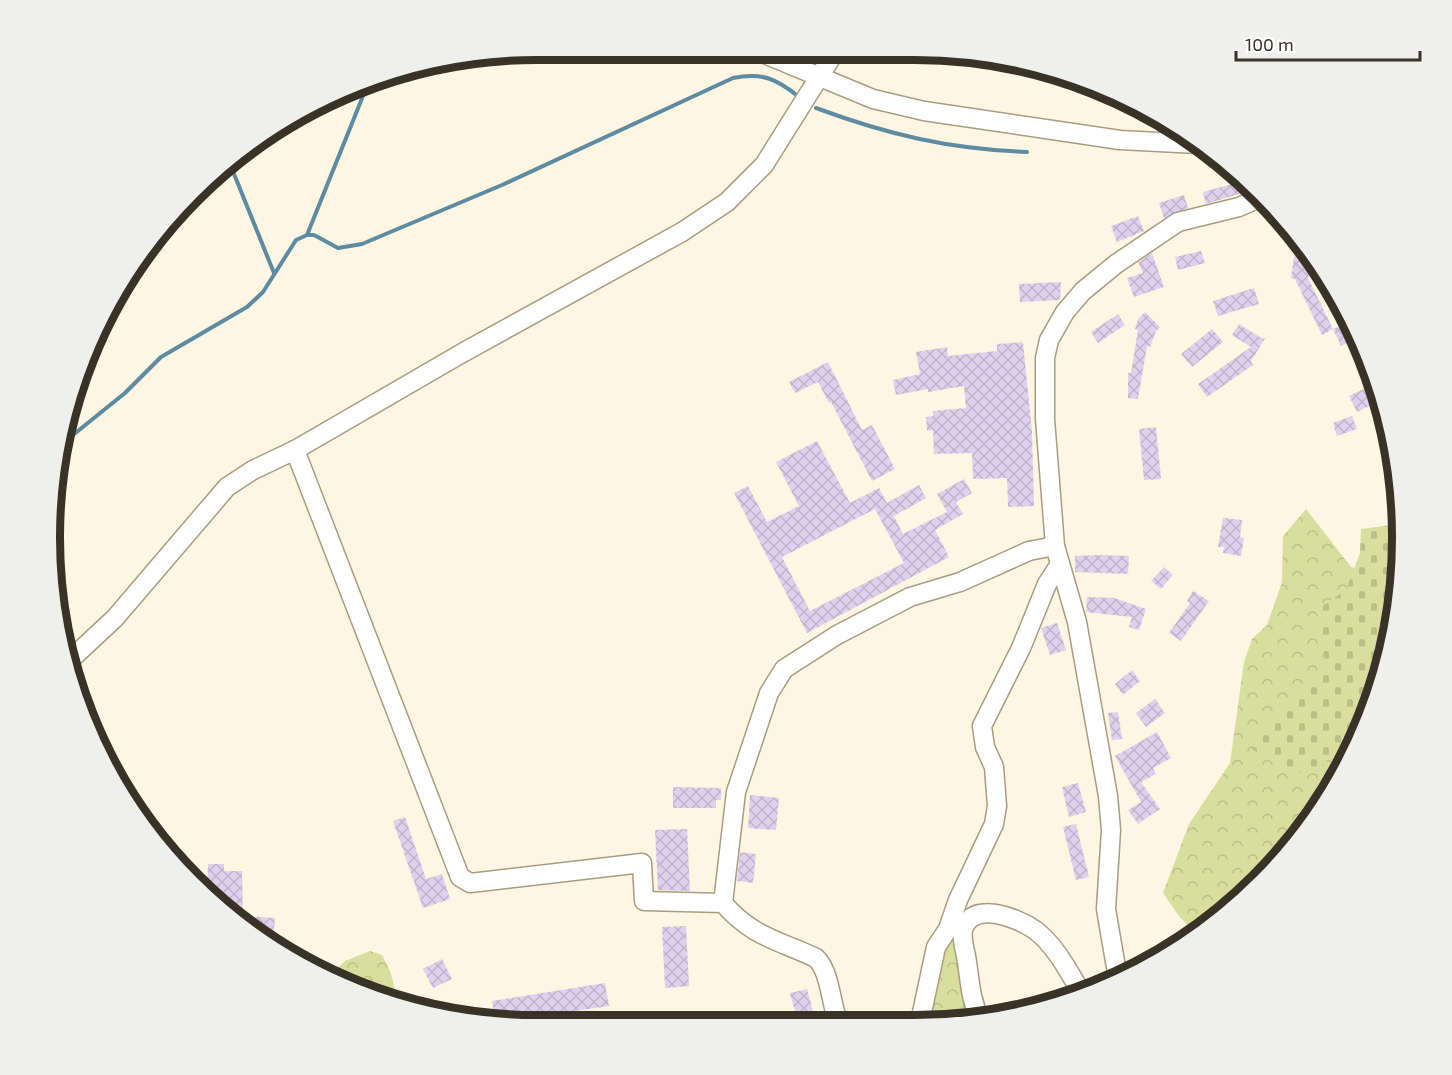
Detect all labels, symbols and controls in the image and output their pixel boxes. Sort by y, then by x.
scale bar [1236,24,1420,62]
text: 100 m [1245,33,1294,55]

